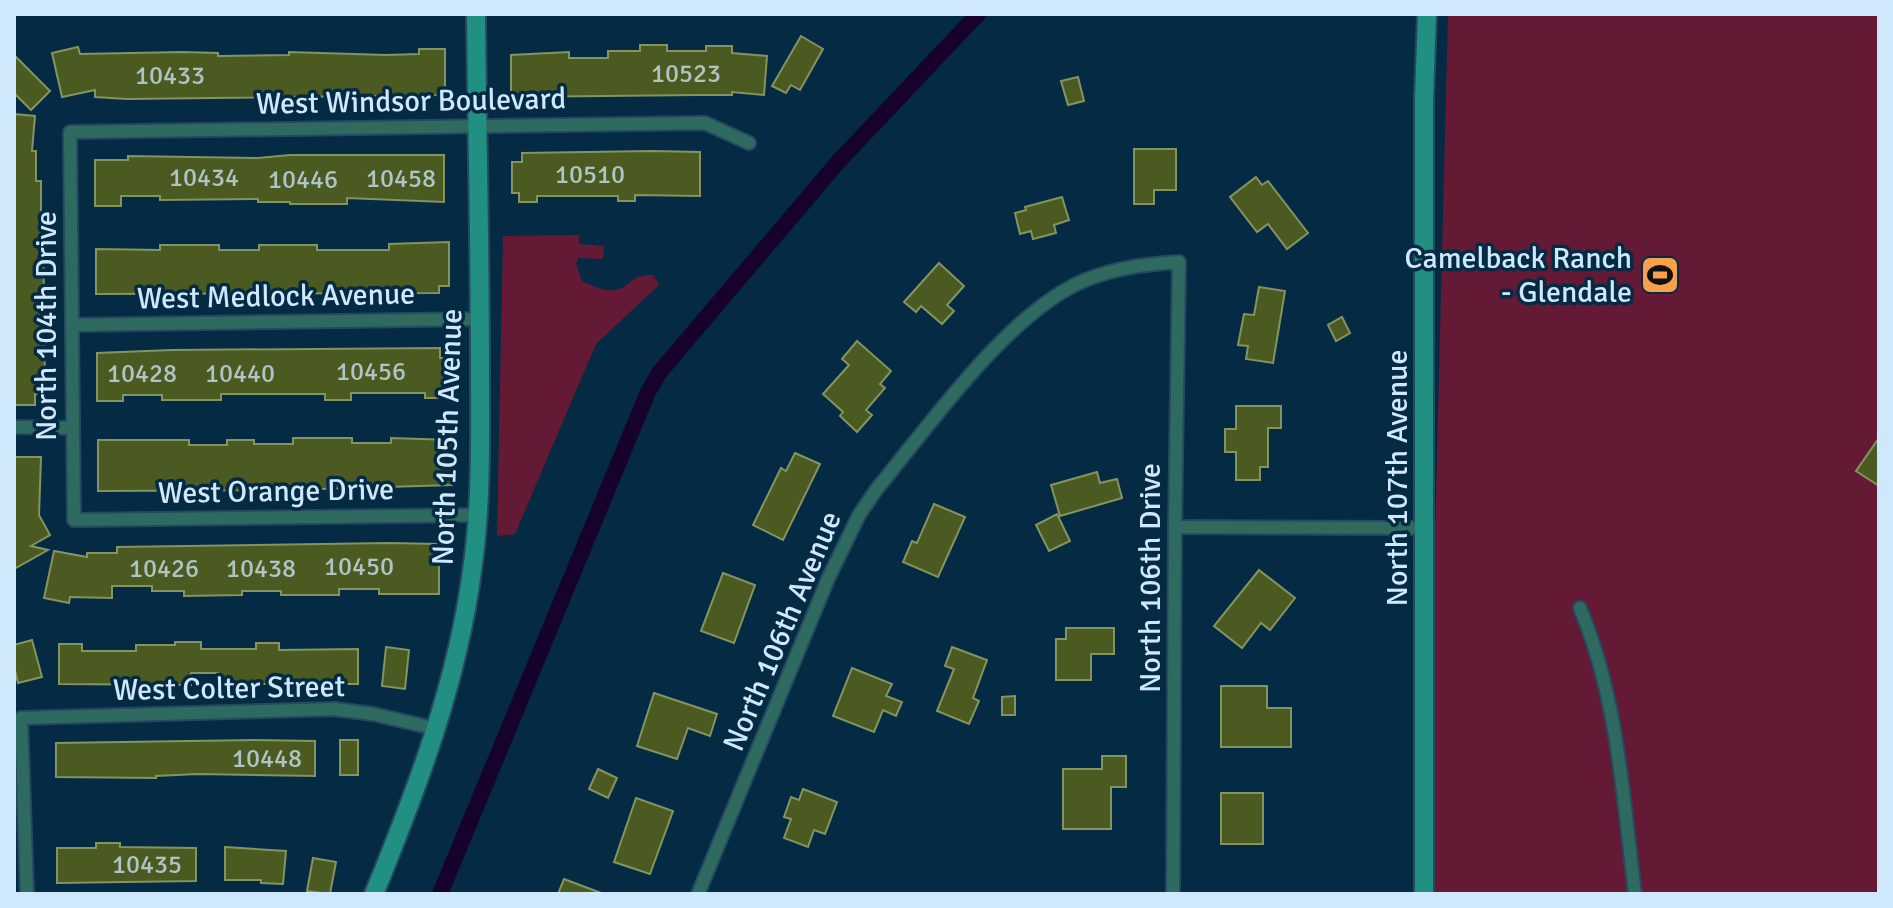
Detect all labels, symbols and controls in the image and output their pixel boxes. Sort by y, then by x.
house number: 10523 [651,58,721,90]
house number: 10433 [135,60,205,92]
street label: West Windsor Boulevard [255,80,567,123]
house number: 10510 [555,159,625,191]
house number: 10434 [169,162,239,194]
house number: 10458 [366,163,436,195]
house number: 10446 [268,164,338,196]
street label: North 104th Drive [28,211,65,441]
place label: Camelback Ranch - Glendale [1405,240,1632,311]
sports icon: Camelback Ranch - Glendale [1639,254,1681,296]
street label: West Medlock Avenue [136,276,416,317]
street label: North 105th Avenue [425,308,470,566]
street label: North 107th Avenue [1379,350,1416,606]
house number: 10456 [336,356,406,388]
house number: 10428 [107,358,177,390]
house number: 10440 [205,358,275,390]
street label: North 106th Drive [1132,463,1169,693]
street label: West Orange Drive [158,471,394,512]
street label: North 106th Avenue [715,506,850,757]
house number: 10450 [324,551,394,583]
house number: 10426 [129,553,199,585]
house number: 10438 [226,553,296,585]
street label: West Colter Street [112,668,346,709]
house number: 10448 [232,743,302,775]
house number: 10435 [112,849,182,881]

